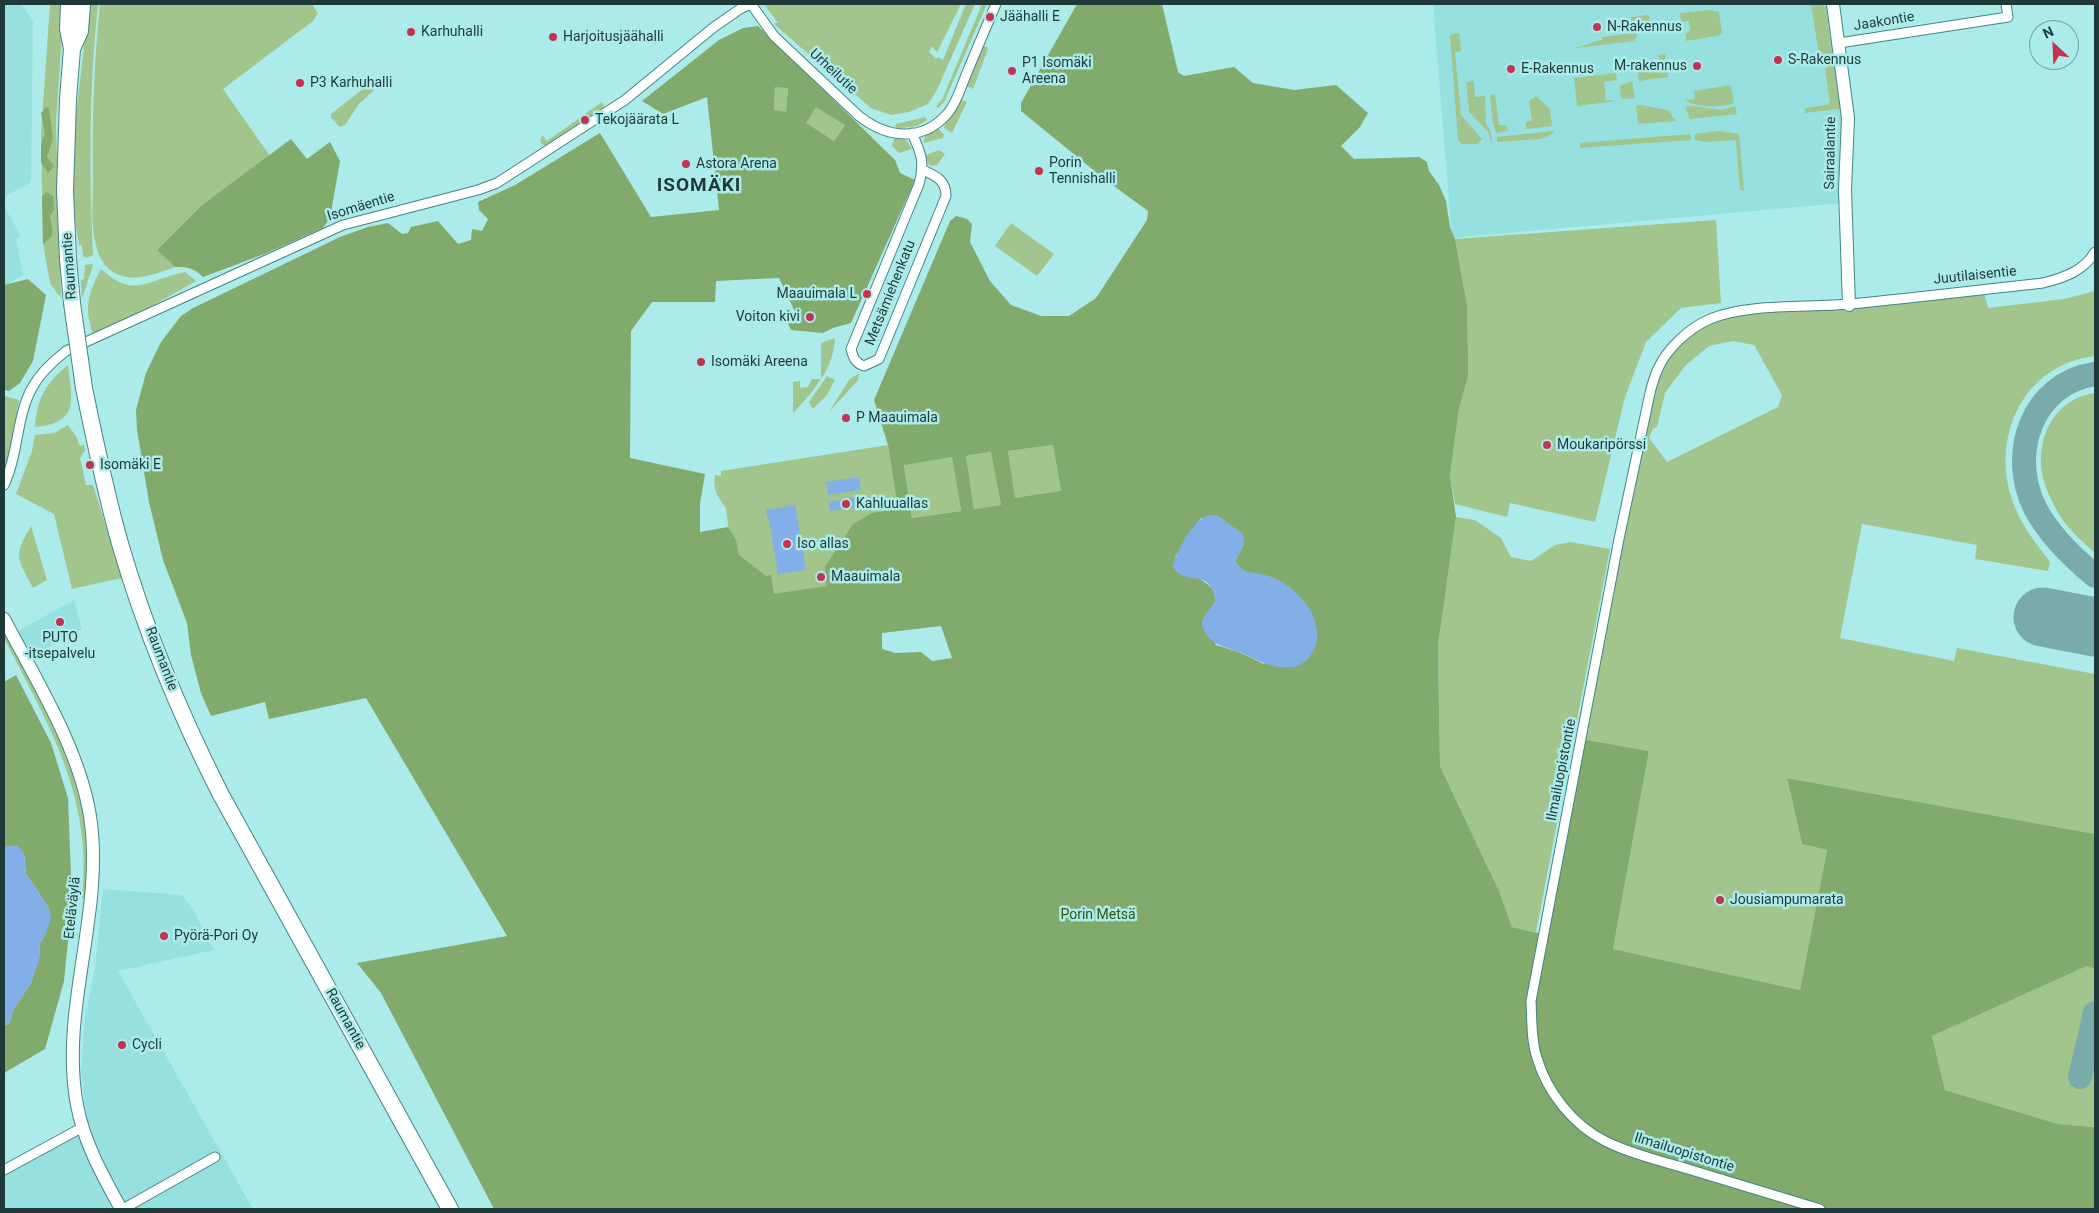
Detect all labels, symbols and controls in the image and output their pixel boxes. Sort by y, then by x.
place label: Jäähalli E [1000,9,1060,25]
street label: Jaakontie [1852,9,1916,35]
marker: Jäähalli E [984,11,996,23]
place label: N-Rakennus [1607,19,1682,35]
north arrow [2029,20,2079,70]
marker: N-Rakennus [1591,21,1603,33]
text: N [2040,23,2056,42]
place label: Karhuhalli [421,24,483,40]
marker: Karhuhalli [405,26,417,38]
place label: Harjoitusjäähalli [563,29,664,45]
marker: Harjoitusjäähalli [547,31,559,43]
street label: Urheilutie [806,46,860,98]
place label: S-Rakennus [1788,52,1861,68]
marker: S-Rakennus [1772,54,1784,66]
place label: P1 Isomäki Areena [1022,55,1092,88]
place label: M-rakennus [1614,58,1687,74]
marker: M-rakennus [1691,60,1703,72]
place label: E-Rakennus [1521,61,1594,77]
marker: E-Rakennus [1505,63,1517,75]
marker: P1 Isomäki Areena [1006,65,1018,77]
place label: P3 Karhuhalli [310,75,392,91]
marker: P3 Karhuhalli [294,77,306,89]
place label: Tekojäärata L [595,112,679,128]
marker: Tekojäärata L [579,114,591,126]
street label: Sairaalantie [1822,116,1840,190]
place label: Porin Tennishalli [1049,155,1116,188]
place label: Astora Arena [696,156,777,172]
marker: Astora Arena [680,158,692,170]
marker: Porin Tennishalli [1033,165,1045,177]
district label: ISOMÄKI [656,175,742,197]
street label: Isomäentie [325,189,397,225]
street label: Raumantie [59,232,81,300]
street label: Metsämiehenkatu [862,238,920,348]
street label: Juutilaisentie [1933,263,2017,289]
place label: Maauimala L [776,286,857,302]
marker: Maauimala L [861,288,873,300]
place label: Voiton kivi [736,309,800,325]
marker: Voiton kivi [804,311,816,323]
place label: Isomäki Areena [711,354,808,370]
marker: Isomäki Areena [695,356,707,368]
place label: P Maauimala [856,410,938,426]
marker: P Maauimala [840,412,852,424]
place label: Moukaripörssi [1557,437,1646,453]
marker: Moukaripörssi [1541,439,1553,451]
place label: Isomäki E [100,457,161,473]
marker: Isomäki E [84,459,96,471]
place label: Kahluuallas [856,496,928,512]
marker: Kahluuallas [840,498,852,510]
place label: Iso allas [797,536,849,552]
marker: Iso allas [781,538,793,550]
place label: Maauimala [831,569,900,585]
marker: Maauimala [815,571,827,583]
marker: PUTO -itsepalvelu [54,616,66,628]
street label: Raumantie [141,625,181,693]
place label: PUTO -itsepalvelu [25,630,95,662]
street label: Ilmailuopistontie [1544,718,1580,822]
street label: Eteläväylä [61,876,85,940]
place label: Jousiampumarata [1730,892,1844,908]
marker: Jousiampumarata [1714,894,1726,906]
park label: Porin Metsä [1060,907,1136,923]
place label: Pyörä-Pori Oy [174,928,258,944]
marker: Pyörä-Pori Oy [158,930,170,942]
street label: Raumantie [321,986,369,1052]
place label: Cycli [132,1037,162,1053]
marker: Cycli [116,1039,128,1051]
street label: Ilmailuopistontie [1632,1130,1736,1176]

